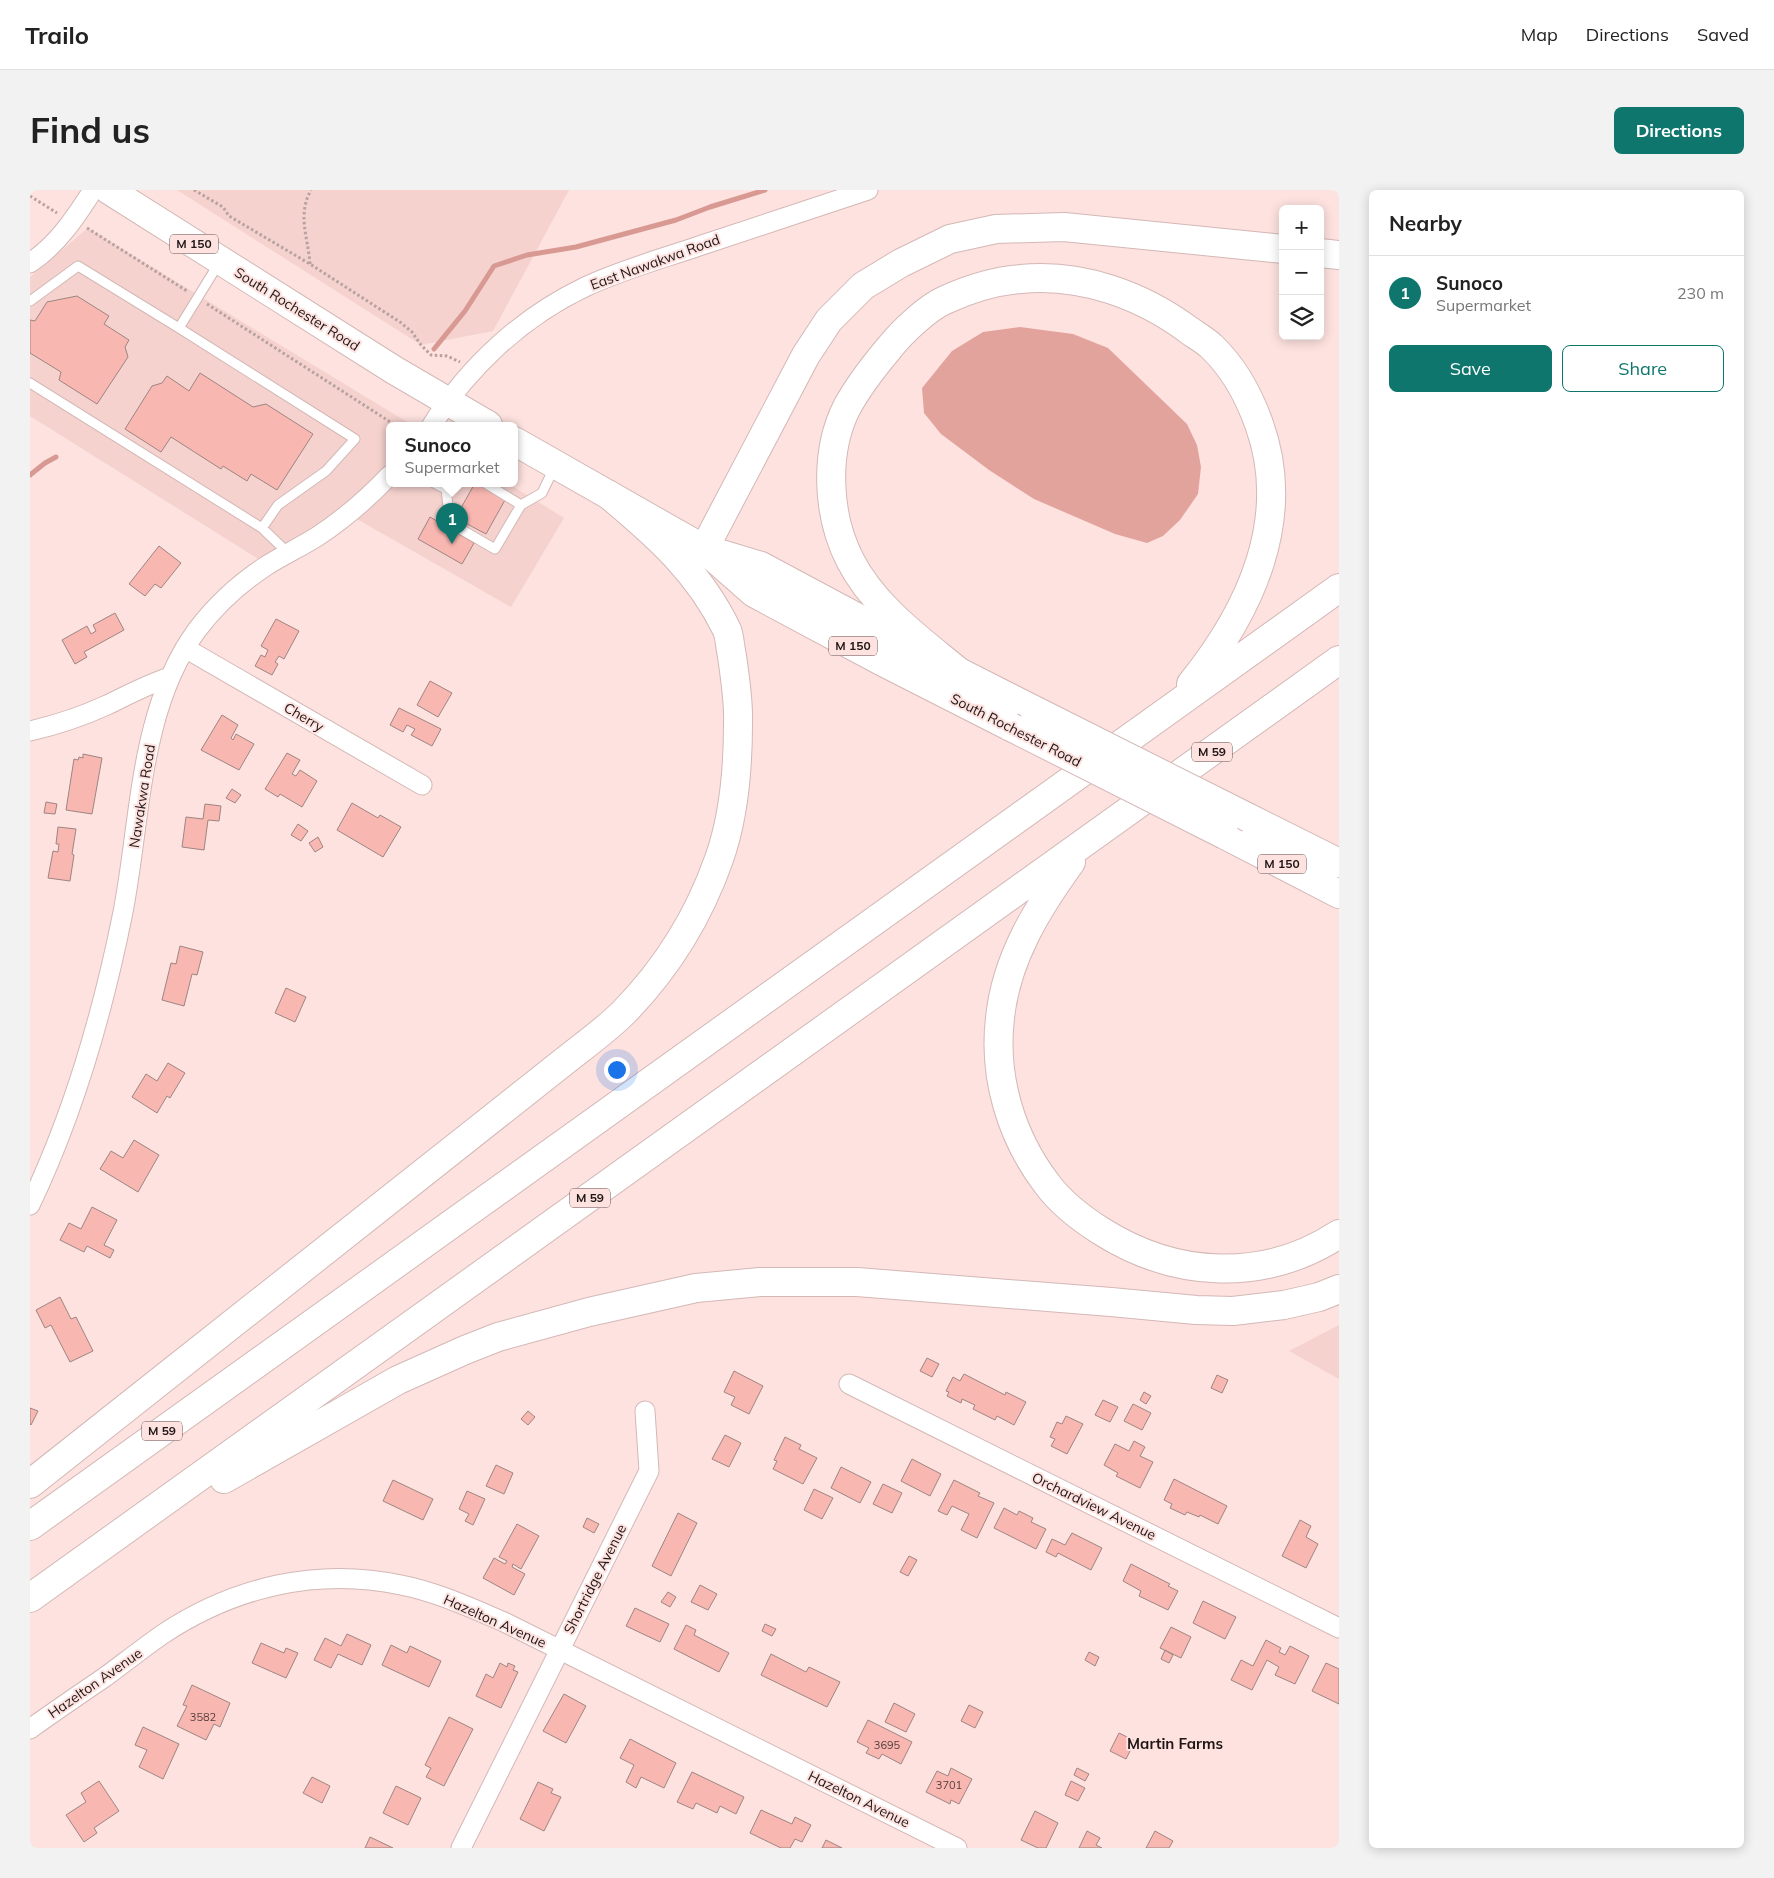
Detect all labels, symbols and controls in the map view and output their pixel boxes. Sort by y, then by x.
text: Trailo [25,20,89,50]
text: Map [1521,23,1558,46]
text: Directions [1586,23,1669,46]
text: Saved [1697,23,1749,46]
button: Directions [1614,107,1744,154]
text: Find us [30,108,150,152]
map controls [1279,205,1324,340]
button: + [1279,205,1324,250]
text: Nearby [1389,210,1462,236]
street label: East Nawakwa Road [588,230,722,294]
road number: M 150 [170,234,218,254]
button: − [1279,250,1324,295]
street label: South Rochester Road [231,263,363,355]
text: Sunoco [1436,271,1503,295]
text: 1 [1400,283,1410,303]
text: 230 m [1677,283,1724,303]
button: layers [1279,295,1324,340]
text: Supermarket [1436,295,1531,315]
button: Save [1389,345,1552,392]
button: Share [1562,345,1724,392]
popup [386,422,518,487]
text: Sunoco [404,433,471,457]
text: Supermarket [404,457,500,477]
pin: 1 [436,503,468,544]
road number: M 150 [829,636,877,656]
street label: South Rochester Road [948,689,1084,771]
street label: Cherry [281,698,328,736]
road number: M 59 [1192,742,1232,762]
street label: Nawakwa Road [125,743,159,849]
road number: M 150 [1258,854,1306,874]
your location [604,1057,630,1083]
road number: M 59 [570,1188,610,1208]
road number: M 59 [142,1422,182,1440]
street label: Orchardview Avenue [1029,1468,1159,1544]
street label: Shortridge Avenue [560,1521,630,1637]
street label: Hazelton Avenue [441,1590,549,1652]
street label: Hazelton Avenue [45,1644,145,1722]
house number: 3582 [190,1710,217,1724]
district label: Martin Farms [1127,1734,1223,1753]
house number: 3695 [874,1738,901,1752]
street label: Hazelton Avenue [805,1767,913,1831]
house number: 3701 [936,1778,962,1792]

